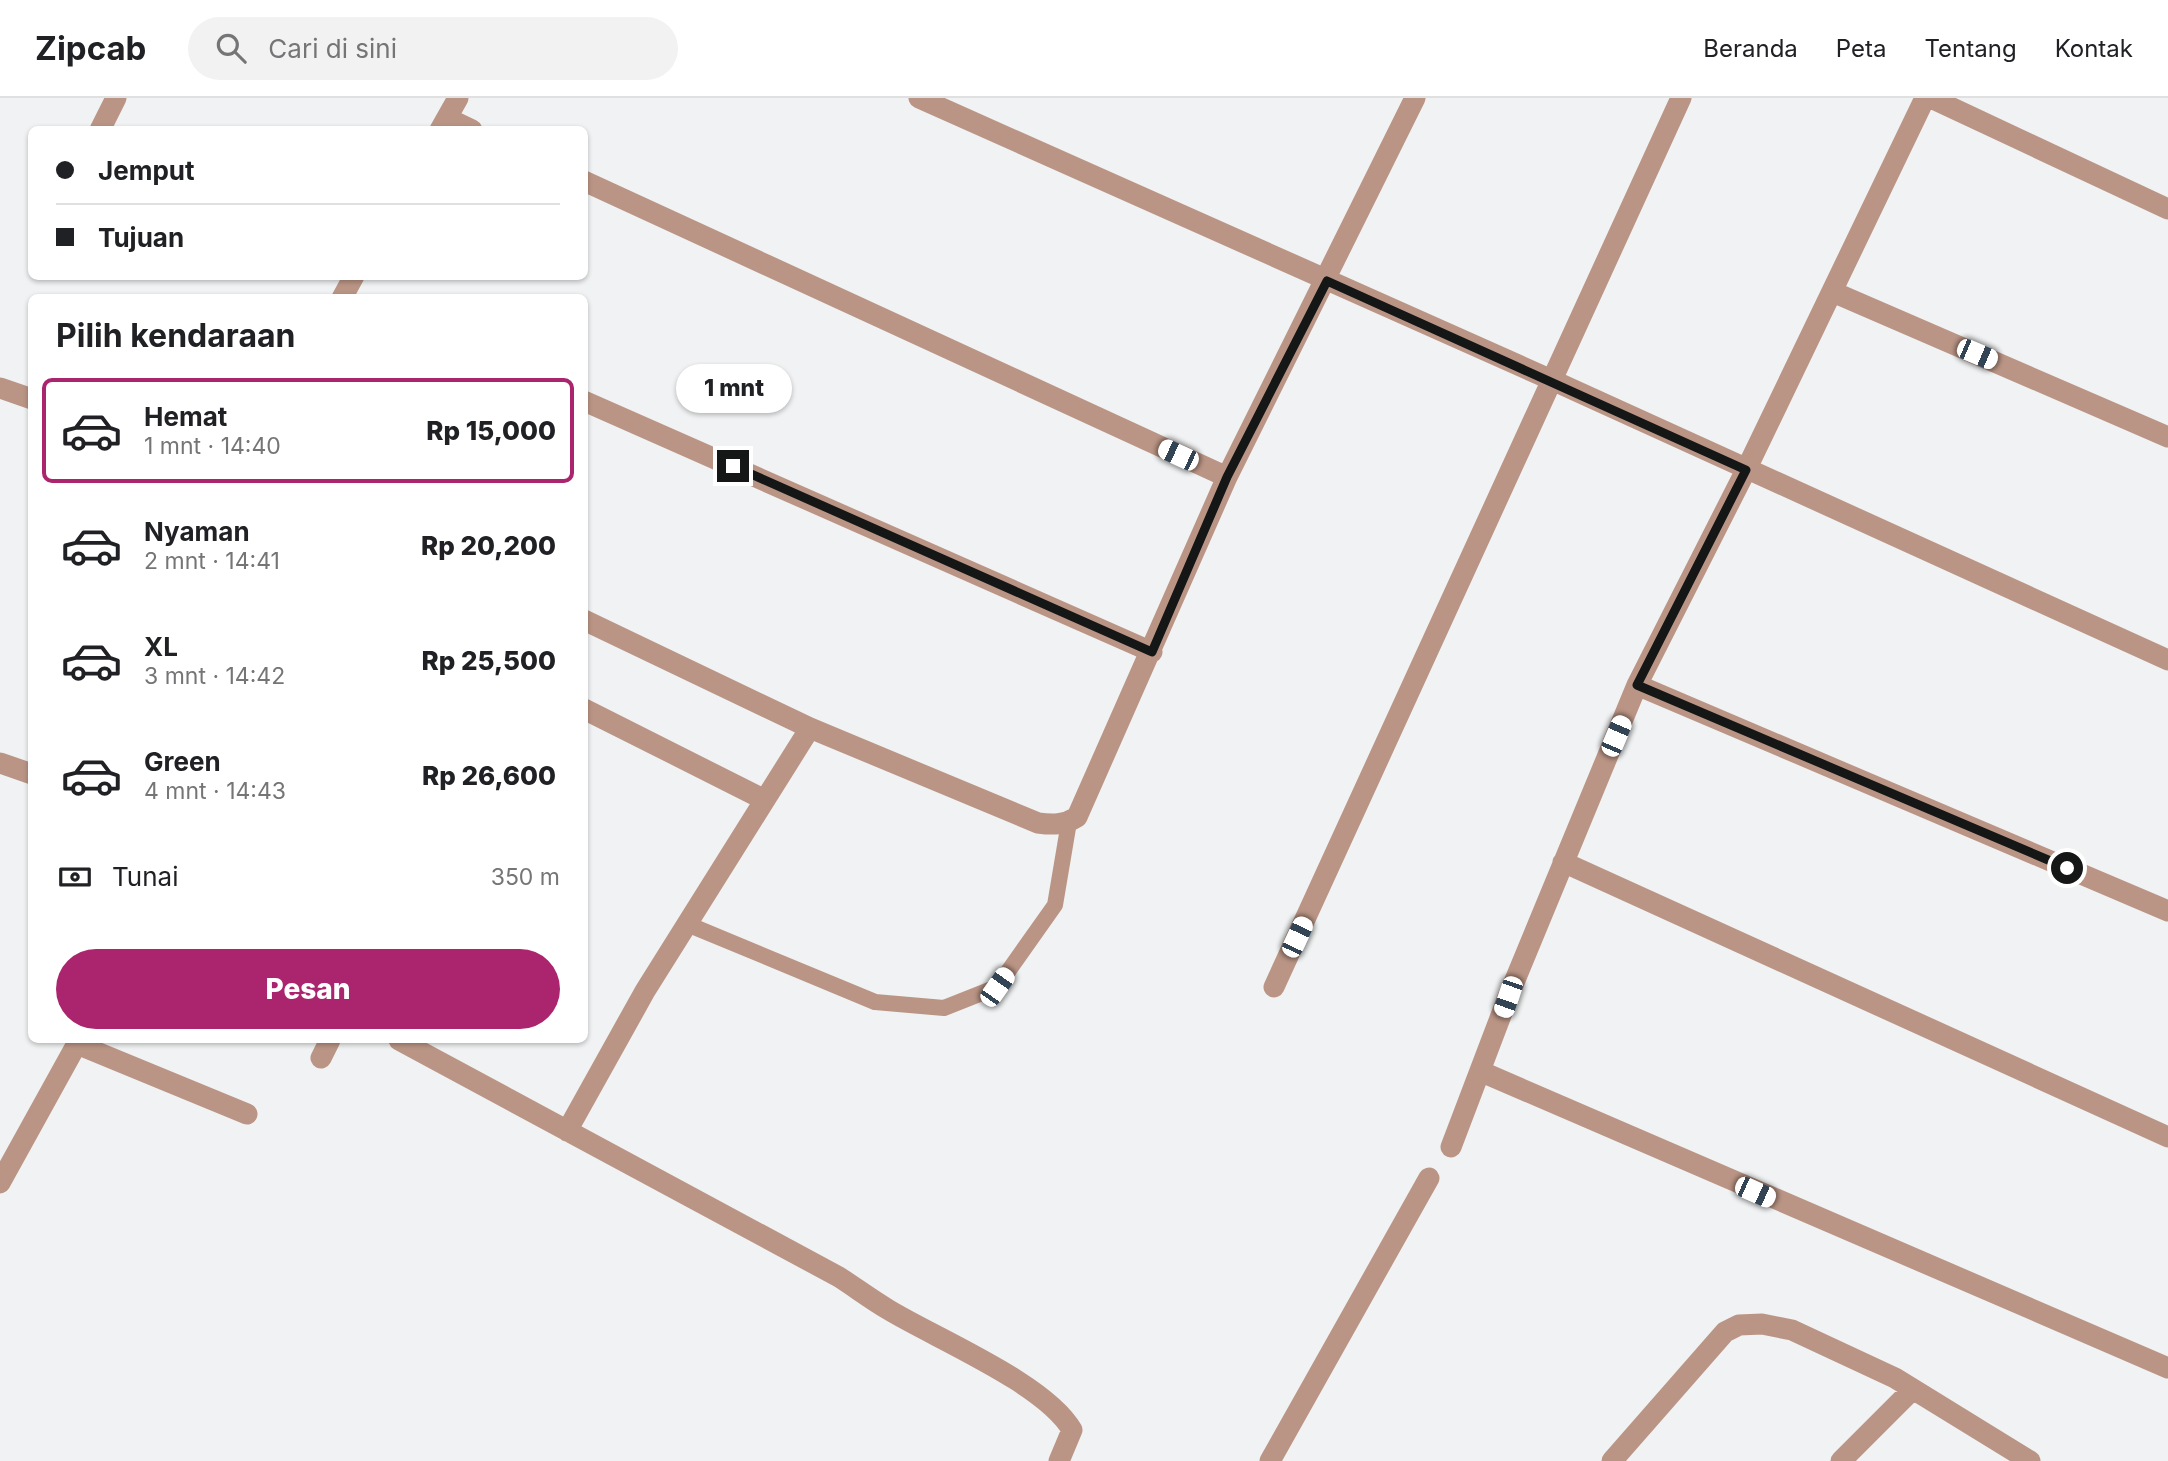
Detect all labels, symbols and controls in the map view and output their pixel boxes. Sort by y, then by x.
search box [188,17,678,80]
text: Zipcab [35,28,146,68]
icon: search [212,29,250,67]
text: Cari di sini [268,33,397,64]
text: Beranda [1703,34,1798,63]
text: Peta [1836,34,1886,63]
text: Tentang [1924,34,2017,63]
text: Kontak [2055,34,2133,63]
text: Jemput [98,155,195,186]
text: Tujuan [98,222,184,253]
text: Pilih kendaraan [56,316,296,355]
car [1954,336,2001,372]
callout: 1 mnt [675,364,791,414]
text: 1 mnt [704,374,764,402]
icon: car [60,399,123,462]
text: Hemat [144,401,227,432]
text: Rp 15,000 [426,415,556,446]
text: 1 mnt · 14:40 [144,432,281,460]
car [1155,437,1202,473]
route end [717,450,749,482]
icon: car [60,514,123,577]
text: Nyaman [144,516,250,547]
text: Rp 20,200 [421,530,556,561]
text: 2 mnt · 14:41 [144,547,280,575]
icon: car [60,629,123,692]
text: XL [144,631,178,662]
text: Rp 25,500 [422,645,556,676]
text: 3 mnt · 14:42 [144,662,285,690]
car [1599,713,1634,759]
icon: car [60,744,123,807]
text: Green [144,746,221,777]
text: Rp 26,600 [422,760,556,791]
text: 4 mnt · 14:43 [144,777,286,805]
route start [2051,852,2083,884]
icon: cash [56,858,94,896]
text: Tunai [112,861,179,892]
text: 350 m [491,863,560,891]
car [1279,914,1316,960]
button: Pesan [56,949,560,1029]
car [977,964,1018,1010]
car [1492,974,1525,1020]
car [1732,1174,1779,1210]

